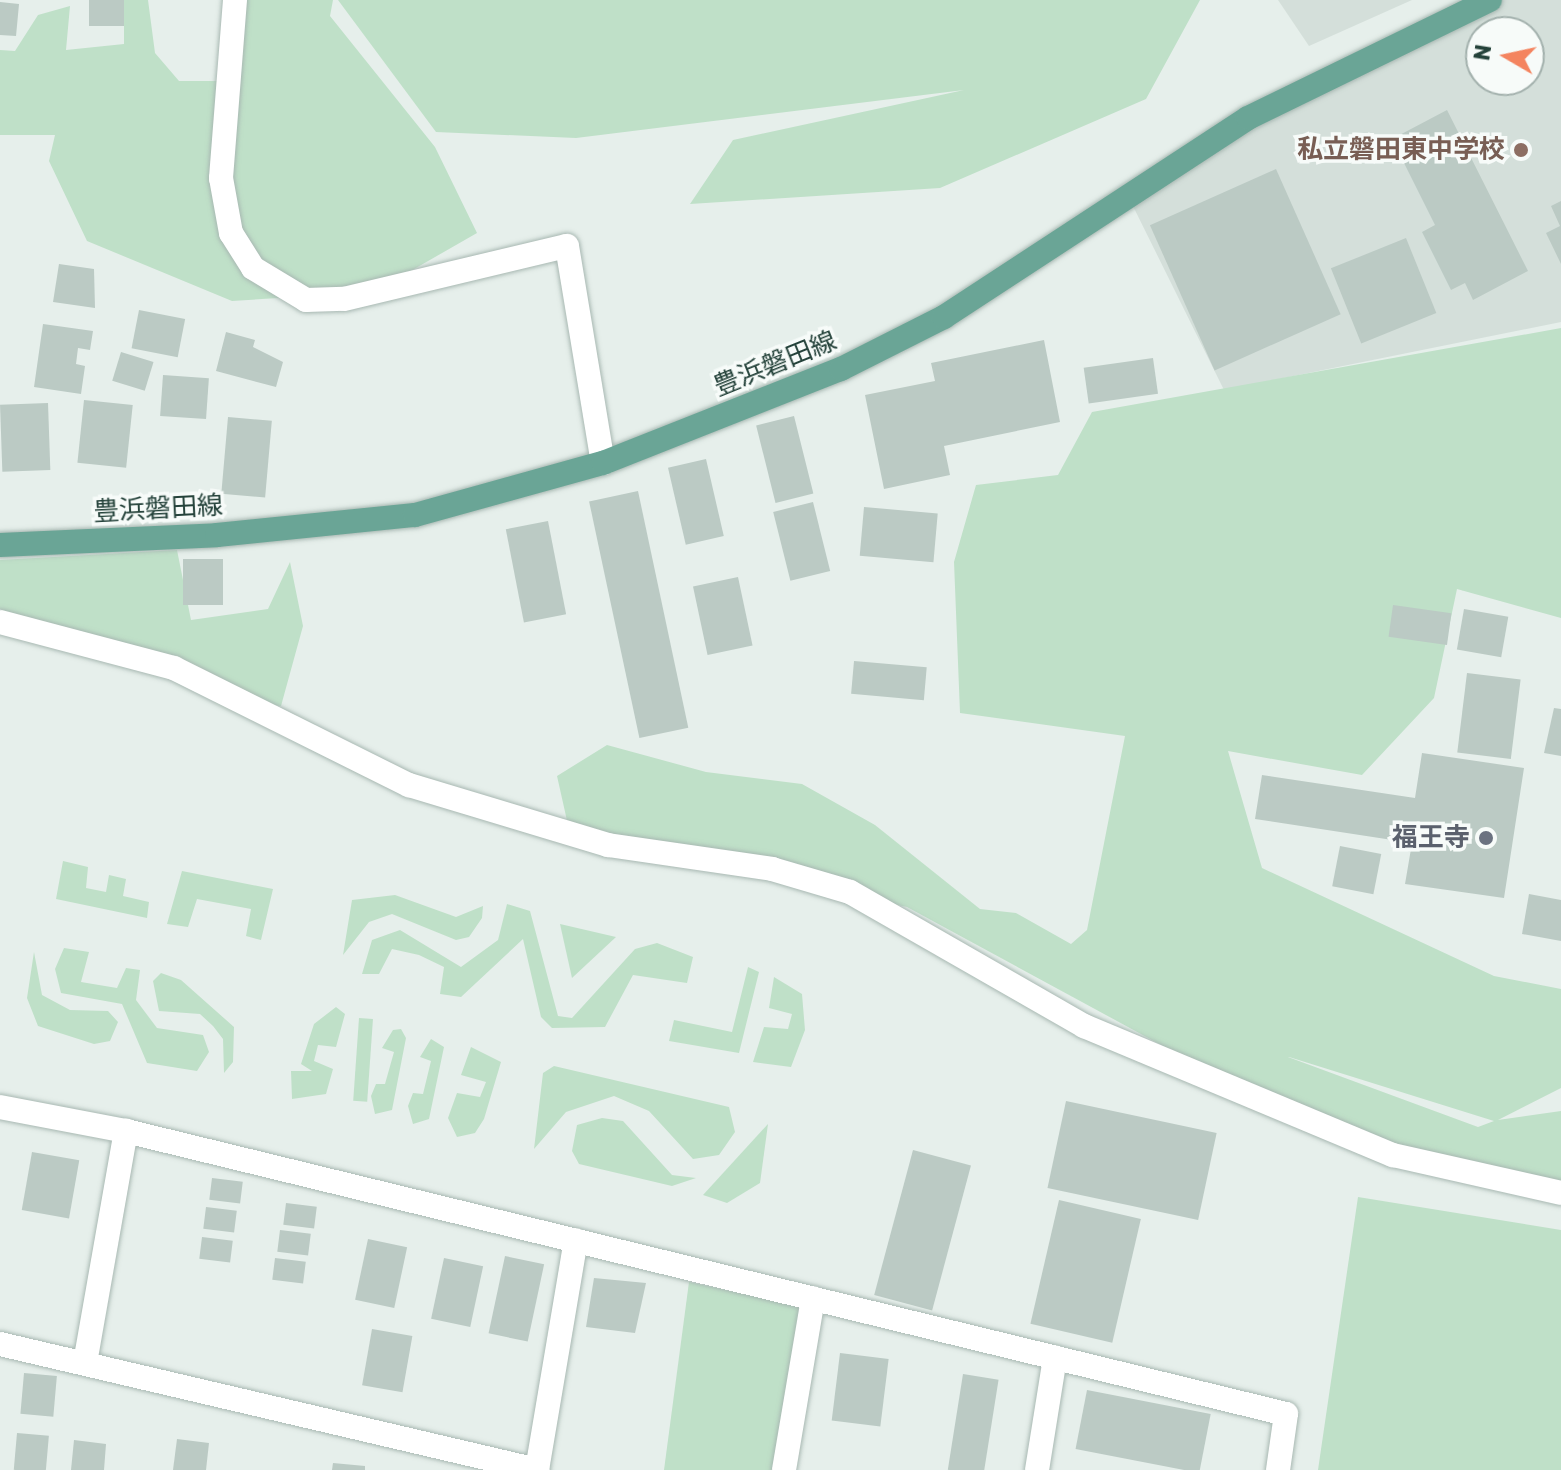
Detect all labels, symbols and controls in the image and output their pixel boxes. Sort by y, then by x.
north arrow [1465,16,1545,96]
text: N [1468,43,1497,62]
place label: 私立磐田東中学校 [1297,134,1505,166]
marker: 私立磐田東中学校 [1512,141,1530,159]
street label: 豊浜磐田線 [709,325,841,403]
street label: 豊浜磐田線 [92,490,224,528]
place label: 福王寺 [1392,822,1470,854]
marker: 福王寺 [1477,829,1495,847]

